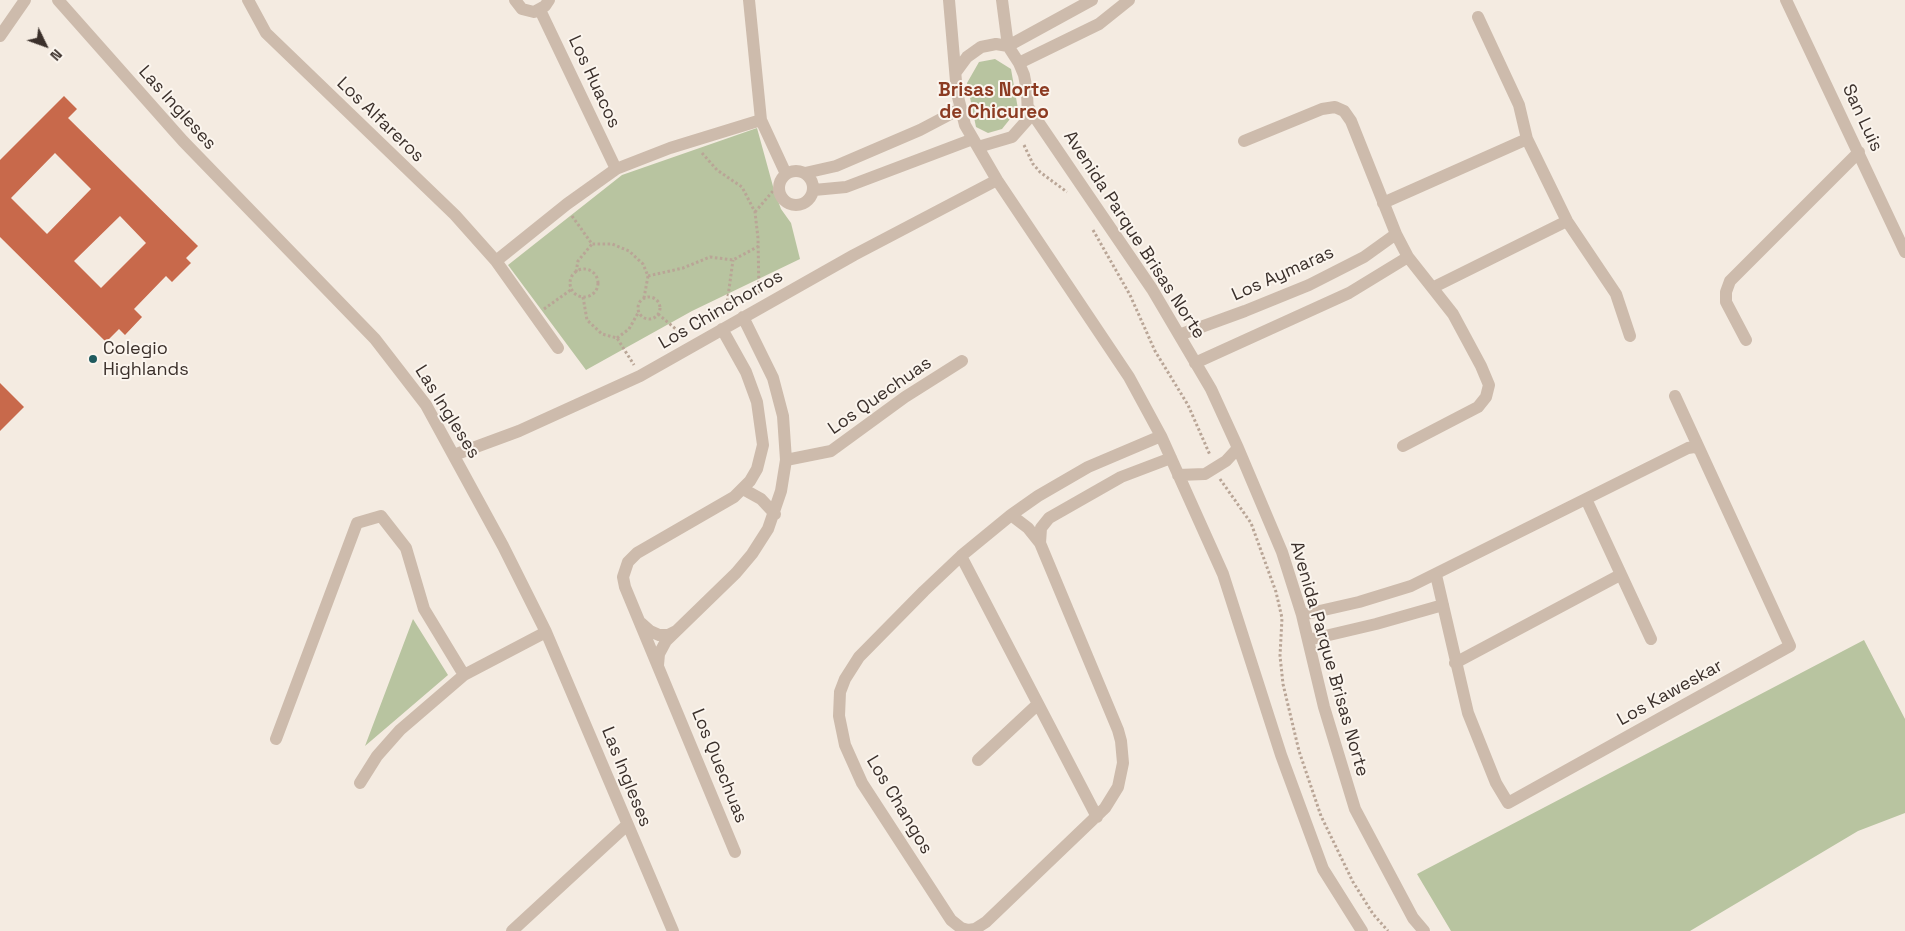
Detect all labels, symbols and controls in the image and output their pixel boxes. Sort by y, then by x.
north arrow [20,20,70,70]
street label: Los Huacos [563,32,625,132]
text: N [46,46,66,65]
street label: Las Ingleses [134,61,220,155]
street label: Los Alfareros [332,73,428,167]
district label: Brisas Norte de Chicureo [938,80,1050,124]
street label: San Luis [1837,81,1887,155]
street label: Avenida Parque Brisas Norte [1059,127,1209,343]
street label: Los Aymaras [1229,242,1337,306]
street label: Los Chinchorros [655,266,787,354]
place label: Colegio Highlands [103,338,189,380]
street label: Los Quechuas [824,352,936,440]
marker: Colegio Highlands [87,353,99,365]
street label: Las Ingleses [410,361,484,463]
street label: Avenida Parque Brisas Norte [1285,539,1373,779]
street label: Los Kaweskar [1614,655,1726,731]
street label: Los Quechuas [686,706,752,826]
street label: Las Ingleses [596,724,656,830]
street label: Los Changos [861,752,937,858]

